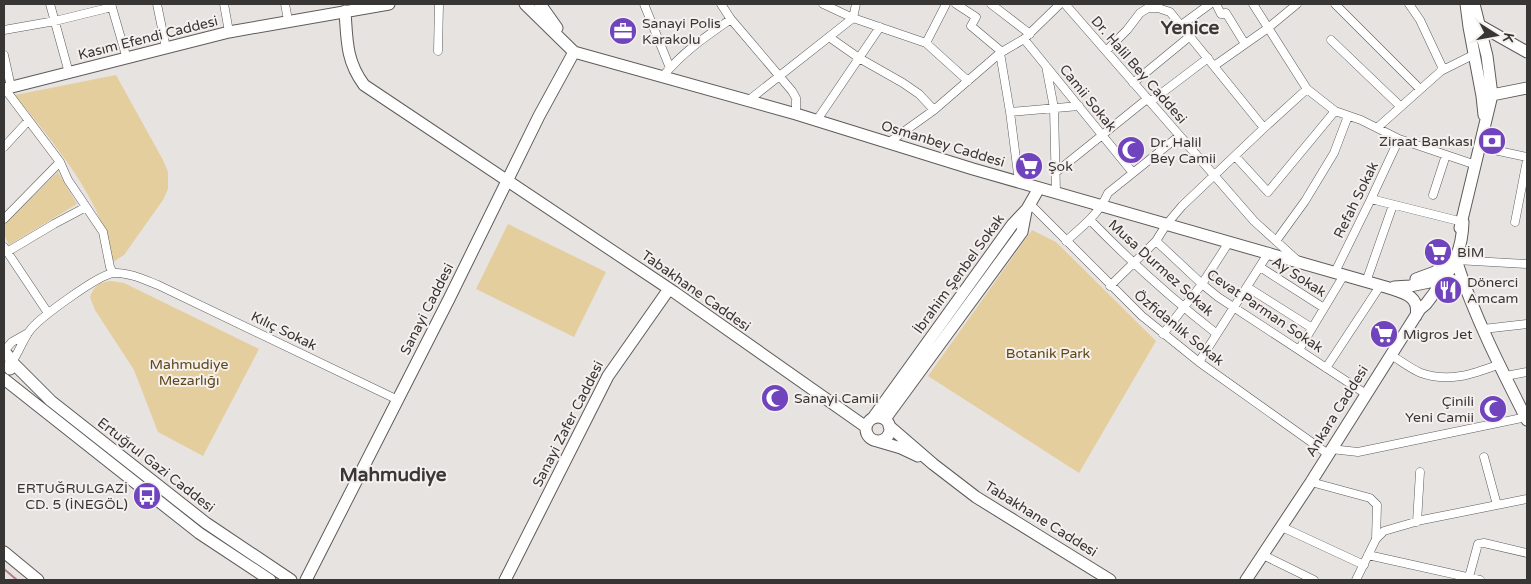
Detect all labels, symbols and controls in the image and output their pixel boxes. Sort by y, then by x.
north arrow [1471,10,1521,60]
street label: Kasım Efendi Caddesi [76,12,220,64]
street label: Dr. Halil Bey Caddesi [1088,13,1190,127]
place label: Sanayi Polis Karakolu [642,15,721,48]
office icon: Sanayi Polis Karakolu [608,16,638,46]
district label: Yenice [1161,17,1220,39]
text: K [1499,31,1518,44]
street label: Camii Sokak [1056,61,1120,135]
street label: Osmanbey Caddesi [879,117,1007,171]
bank icon: Ziraat Bankası [1477,126,1507,156]
place label: Ziraat Bankası [1379,133,1473,150]
place label: Dr. Halil Bey Camii [1150,134,1216,167]
mosque icon: Dr. Halil Bey Camii [1116,135,1146,165]
supermarket icon: Şok [1014,151,1044,181]
place label: Şok [1048,158,1073,175]
street label: Refah Sokak [1330,159,1382,241]
street label: İbrahim Şenbel Sokak [910,211,1008,337]
street label: Musa Durmez Sokak [1105,216,1217,320]
supermarket icon: BİM [1423,237,1453,267]
place label: BİM [1457,244,1484,261]
street label: Tabakhane Caddesi [638,247,754,335]
street label: Ay Sokak [1269,253,1330,301]
street label: Sanayi Caddesi [397,260,457,358]
street label: Cevat Parman Sokak [1204,266,1327,356]
place label: Dönerci Amcam [1467,274,1518,307]
restaurant icon: Dönerci Amcam [1433,275,1463,305]
street label: Özfidanlık Sokak [1131,287,1228,370]
street label: Kılıç Sokak [248,308,320,354]
supermarket icon: Migros Jet [1369,319,1399,349]
place label: Migros Jet [1403,326,1473,343]
park label: Botanik Park [1006,345,1091,362]
park label: Mahmudiye Mezarlığı [150,356,229,389]
street label: Sanayi Zafer Caddesi [529,358,607,490]
street label: Ankara Caddesi [1302,362,1372,460]
mosque icon: Sanayi Camii [760,383,790,413]
place label: Sanayi Camii [794,390,879,407]
place label: Çinili Yeni Camii [1405,393,1474,426]
mosque icon: Çinili Yeni Camii [1478,394,1508,424]
street label: Ertuğrul Gazi Caddesi [94,414,218,516]
district label: Mahmudiye [339,464,447,487]
street label: Tabakhane Caddesi [982,477,1100,561]
place label: ERTUĞRULGAZİ CD. 5 (İNEGÖL) [17,480,128,513]
bus stop icon: ERTUĞRULGAZİ CD. 5 (İNEGÖL) [132,481,162,511]

